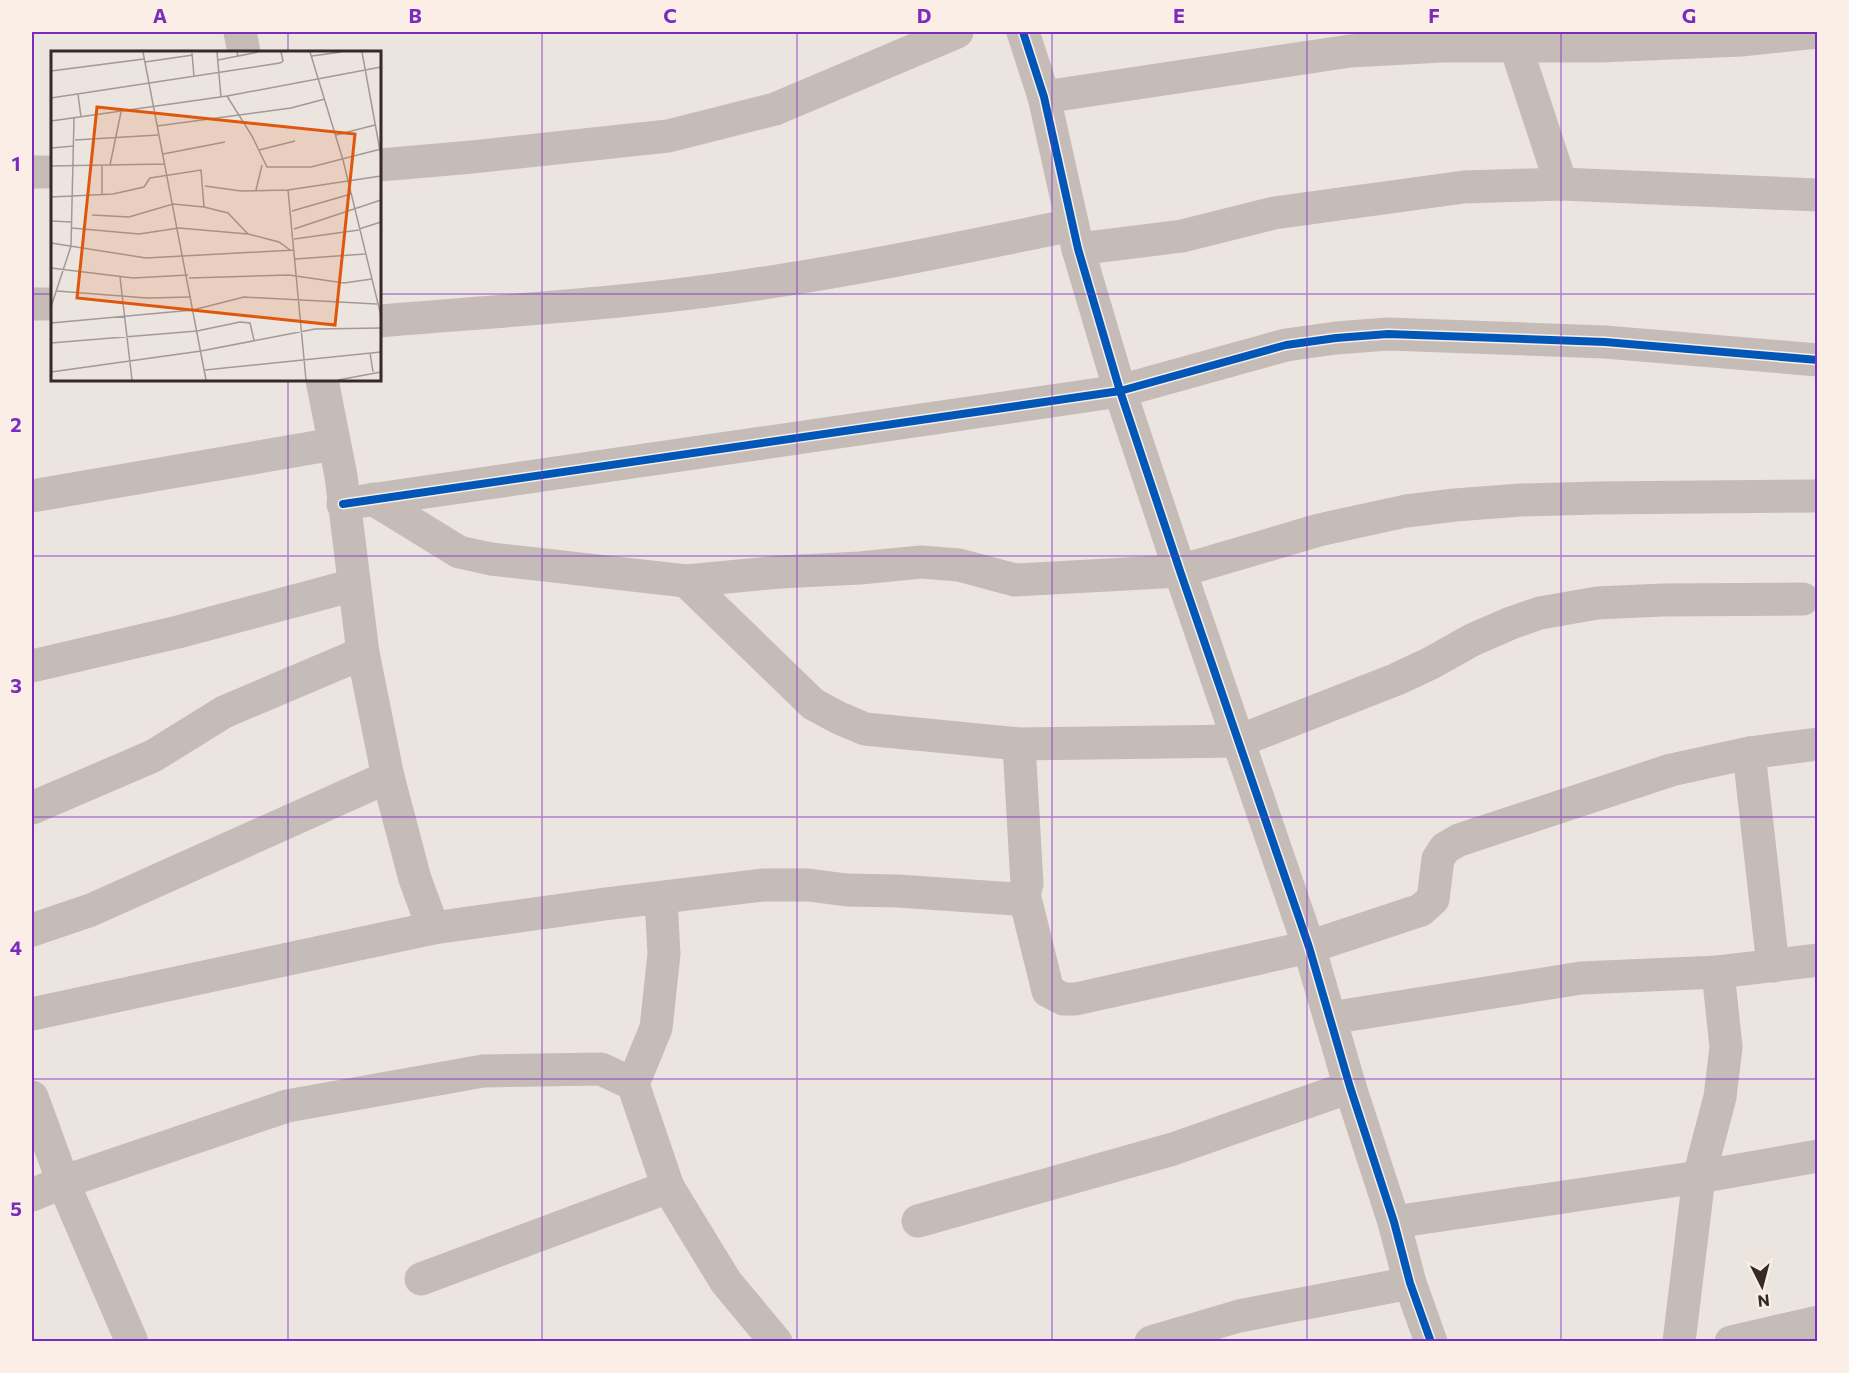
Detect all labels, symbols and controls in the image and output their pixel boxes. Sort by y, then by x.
text: A [153,3,167,27]
text: B [408,3,422,27]
text: C [663,3,677,27]
text: D [917,3,931,27]
text: E [1173,3,1185,27]
text: F [1428,3,1440,27]
text: G [1682,3,1696,27]
inset map [51,51,381,381]
text: 1 [11,151,21,175]
text: 2 [10,412,22,436]
text: 3 [10,673,22,697]
text: 4 [10,935,22,959]
text: 5 [10,1196,22,1220]
north arrow [1732,1256,1792,1316]
text: N [1757,1291,1771,1311]

